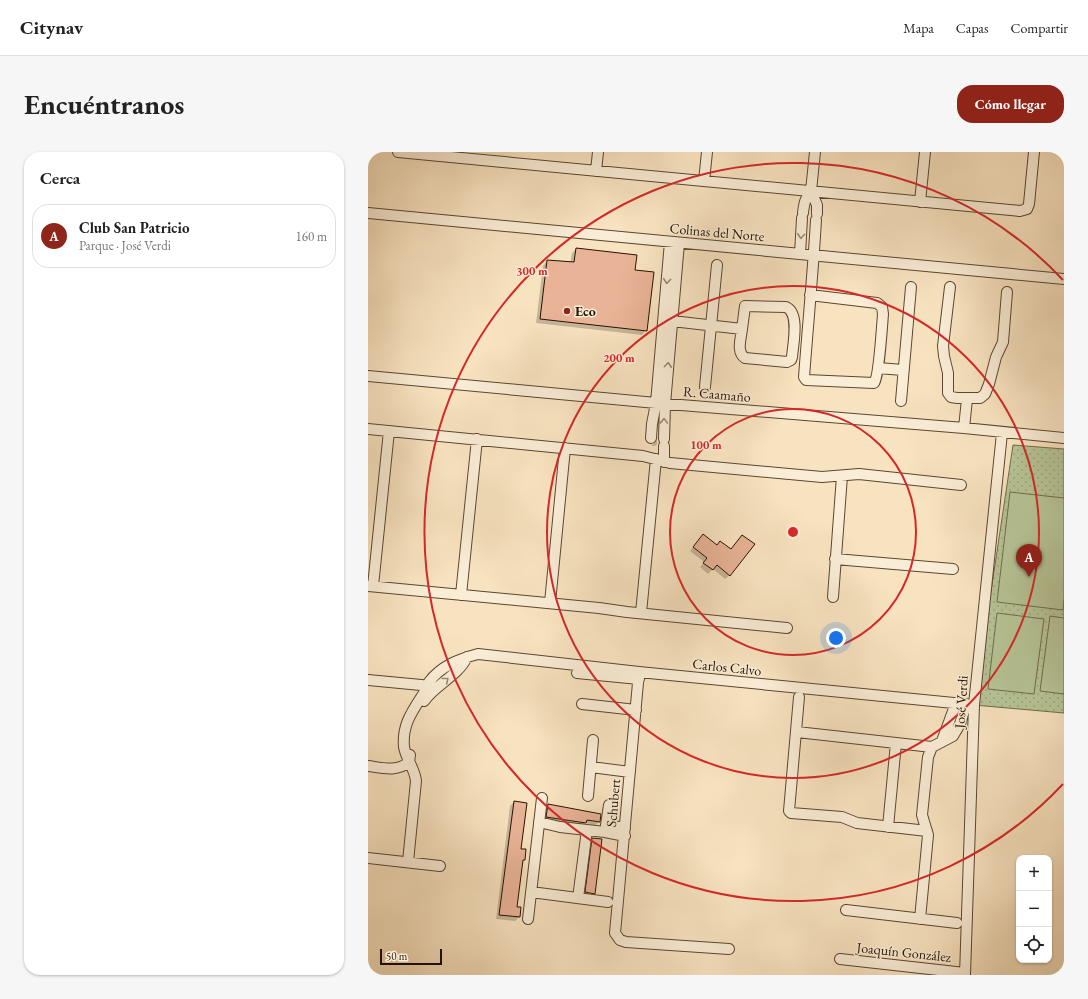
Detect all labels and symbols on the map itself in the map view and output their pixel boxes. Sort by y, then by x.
street label: Colinas del Norte [669,219,766,245]
one-way arrow [797,233,806,239]
text: 300 m [516,263,548,279]
one-way arrow [662,278,671,284]
place label: Eco [575,302,596,320]
marker: Eco [562,306,572,316]
text: 200 m [603,350,635,366]
one-way arrow [664,362,673,368]
street label: R. Caamaño [682,382,752,406]
one-way arrow [660,418,668,424]
text: 100 m [690,437,722,453]
centre of rings [786,525,800,539]
pin: A [1016,544,1042,577]
your location [826,628,846,648]
street label: Carlos Calvo [692,654,763,680]
street label: José Verdi [950,674,972,730]
one-way arrow [442,677,449,684]
street label: Schubert [602,777,624,828]
street label: Joaquín González [855,938,953,966]
scale bar [380,947,442,966]

